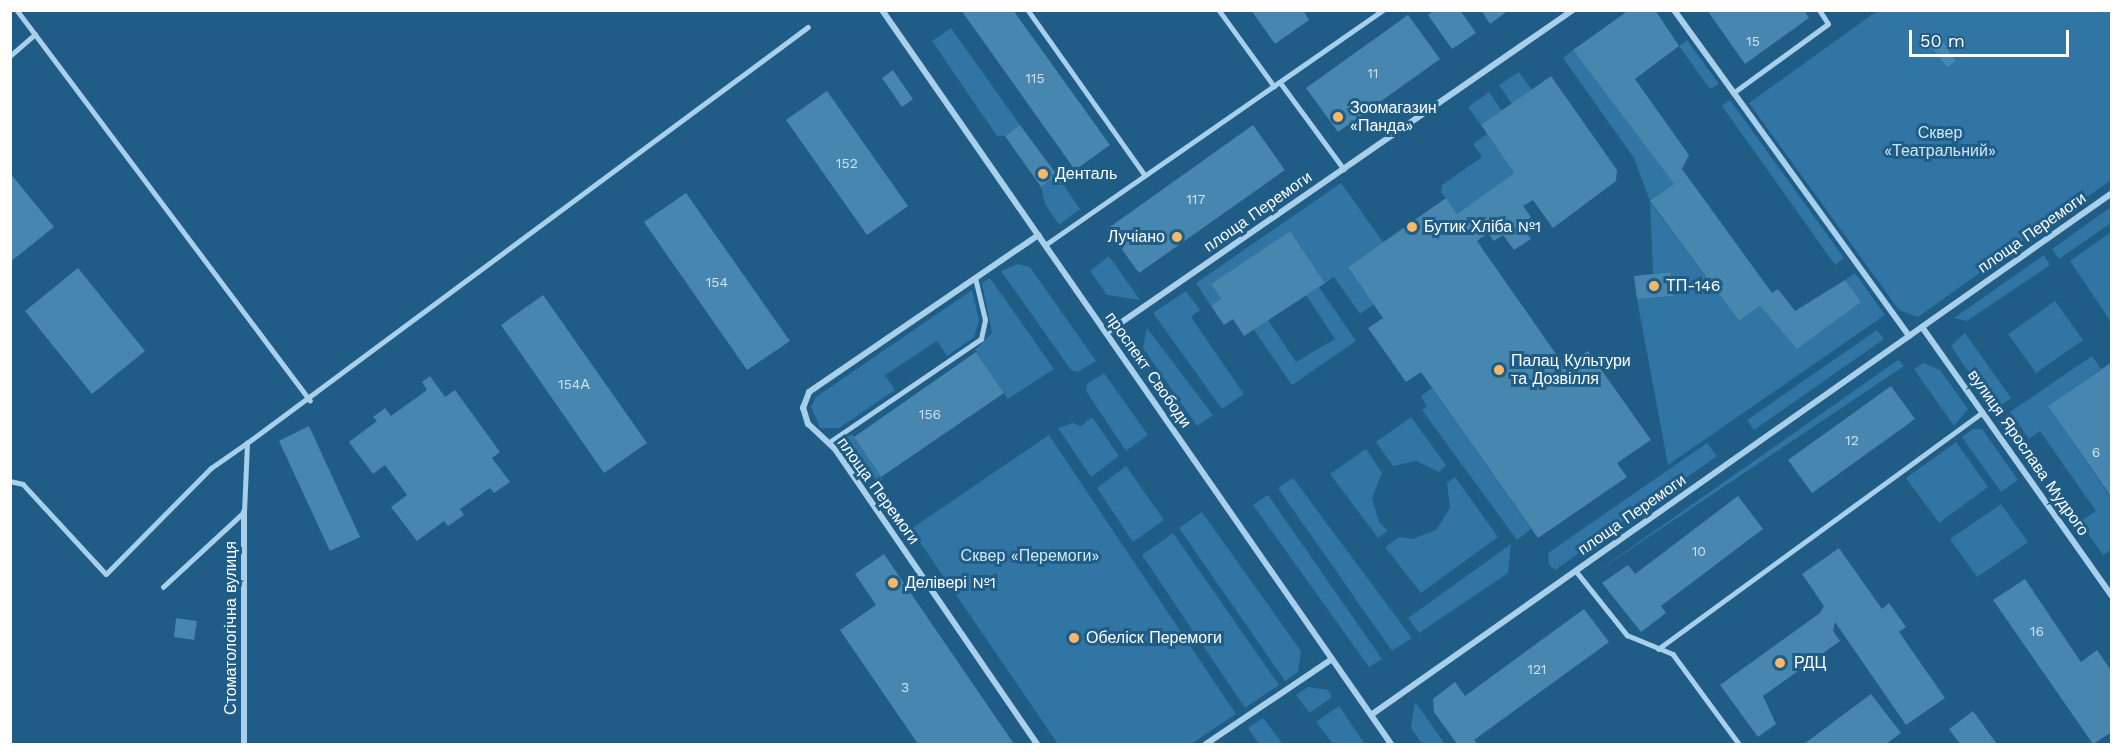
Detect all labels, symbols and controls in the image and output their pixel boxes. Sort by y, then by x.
scale bar [1912,18,2072,56]
text: 50 m [1920,30,1965,51]
house number: 15 [1746,33,1760,49]
house number: 11 [1368,65,1378,81]
house number: 115 [1025,70,1045,86]
place label: Зоомагазин «Панда» [1350,98,1437,136]
marker: Зоомагазин «Панда» [1331,110,1345,124]
park label: Сквер «Театральний» [1884,123,1996,161]
house number: 152 [836,155,858,171]
place label: Денталь [1055,164,1117,184]
marker: Денталь [1036,167,1050,181]
street label: площа Перемоги [1200,168,1316,256]
street label: площа Перемоги [1974,189,2090,277]
house number: 117 [1187,191,1205,207]
place label: Бутик Хліба №1 [1424,217,1541,237]
marker: Бутик Хліба №1 [1405,220,1419,234]
place label: Лучіано [1108,227,1165,247]
marker: Лучіано [1170,230,1184,244]
house number: 154 [706,274,728,290]
place label: ТП-146 [1666,276,1721,296]
marker: ТП-146 [1647,279,1661,293]
street label: проспект Свободи [1101,308,1195,432]
place label: Палац Культури та Дозвілля [1511,351,1631,389]
marker: Палац Культури та Дозвілля [1492,363,1506,377]
street label: вулиця Ярослава Мудрого [1963,366,2093,540]
house number: 154А [558,376,590,392]
house number: 156 [919,406,941,422]
house number: 12 [1845,432,1859,448]
street label: площа Перемоги [833,434,923,548]
house number: 6 [2092,444,2100,460]
street label: площа Перемоги [1574,471,1690,559]
street label: Стоматологічна вулиця [221,541,241,715]
house number: 10 [1692,543,1706,559]
park label: Сквер «Перемоги» [961,546,1099,566]
place label: Делівері №1 [905,573,996,593]
marker: Делівері №1 [886,576,900,590]
house number: 16 [2030,623,2044,639]
place label: Обеліск Перемоги [1086,628,1222,648]
marker: Обеліск Перемоги [1067,631,1081,645]
place label: РДЦ [1794,653,1826,673]
marker: РДЦ [1771,654,1789,672]
house number: 121 [1527,661,1547,677]
house number: 3 [901,679,909,695]

